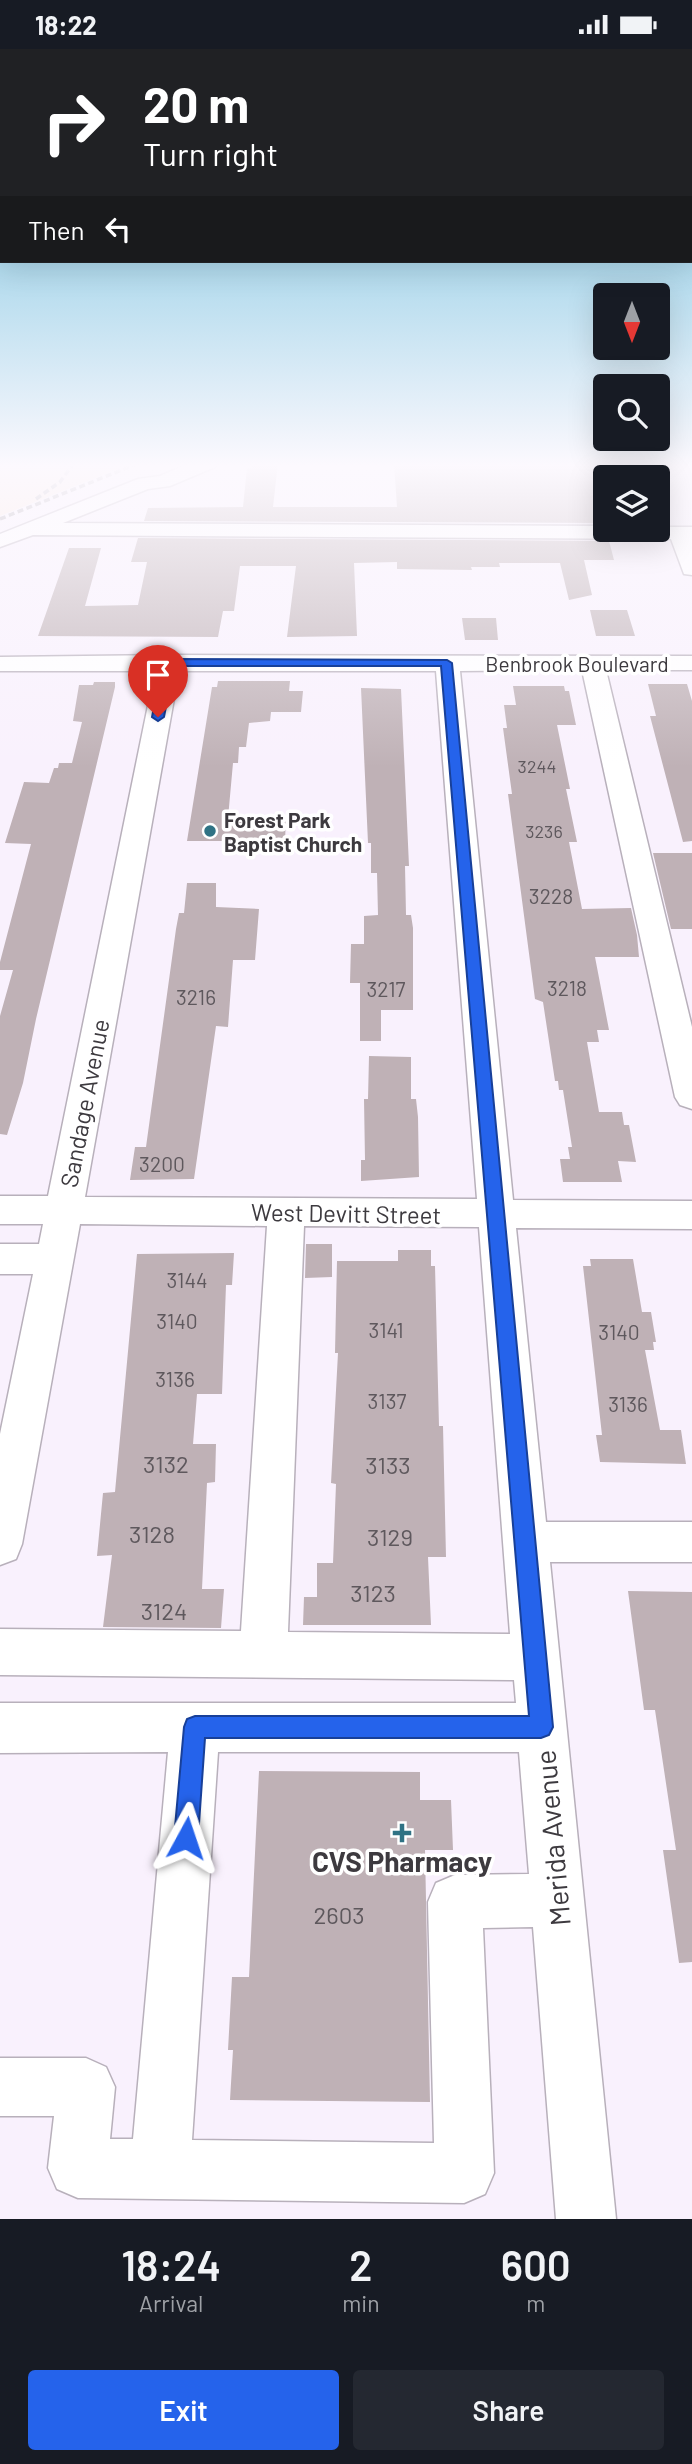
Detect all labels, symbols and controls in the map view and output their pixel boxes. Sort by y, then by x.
text: 18:22 [35,9,97,40]
text: 20 m [143,74,249,133]
icon: right [28,77,119,168]
text: Turn right [143,134,278,172]
icon: left [99,210,137,248]
text: Then [28,214,85,245]
north arrow [593,283,670,361]
map controls [593,283,670,542]
button: search [593,374,670,451]
button: layers [593,465,670,542]
pin [128,645,188,717]
street label: Benbrook Boulevard [485,651,669,676]
icon: arrive [139,656,177,694]
house number: 3244 [518,755,556,777]
place label: Forest Park Baptist Church [224,807,362,856]
house number: 3236 [525,820,563,842]
marker: Forest Park Baptist Church [202,823,218,839]
house number: 3228 [529,883,573,908]
house number: 3218 [547,975,587,1000]
house number: 3217 [366,976,406,1001]
house number: 3216 [176,984,216,1009]
street label: Sandage Avenue [53,1016,115,1190]
house number: 3200 [139,1151,185,1176]
street label: West Devitt Street [251,1197,441,1229]
house number: 3144 [166,1267,208,1292]
house number: 3140 [156,1308,198,1333]
house number: 3141 [368,1317,404,1342]
house number: 3140 [598,1319,640,1344]
house number: 3136 [155,1366,195,1391]
house number: 3137 [368,1388,406,1413]
house number: 3136 [608,1391,648,1416]
house number: 3132 [143,1449,189,1478]
house number: 3133 [365,1450,411,1479]
house number: 3128 [129,1519,175,1548]
house number: 3129 [367,1522,413,1551]
house number: 3123 [350,1578,396,1607]
house number: 3124 [141,1596,187,1625]
street label: Merida Avenue [527,1749,577,1927]
position arrow [149,1801,223,1875]
marker: CVS Pharmacy [394,1825,410,1841]
place label: CVS Pharmacy [312,1844,492,1878]
house number: 2603 [313,1900,365,1929]
text: 18:24 [121,2239,221,2289]
text: 2 [349,2239,373,2289]
text: 600 [501,2239,571,2289]
text: Arrival [139,2289,203,2317]
text: min [342,2289,380,2317]
text: m [526,2289,545,2317]
button: Exit [28,2370,339,2450]
button: Share [353,2370,664,2450]

